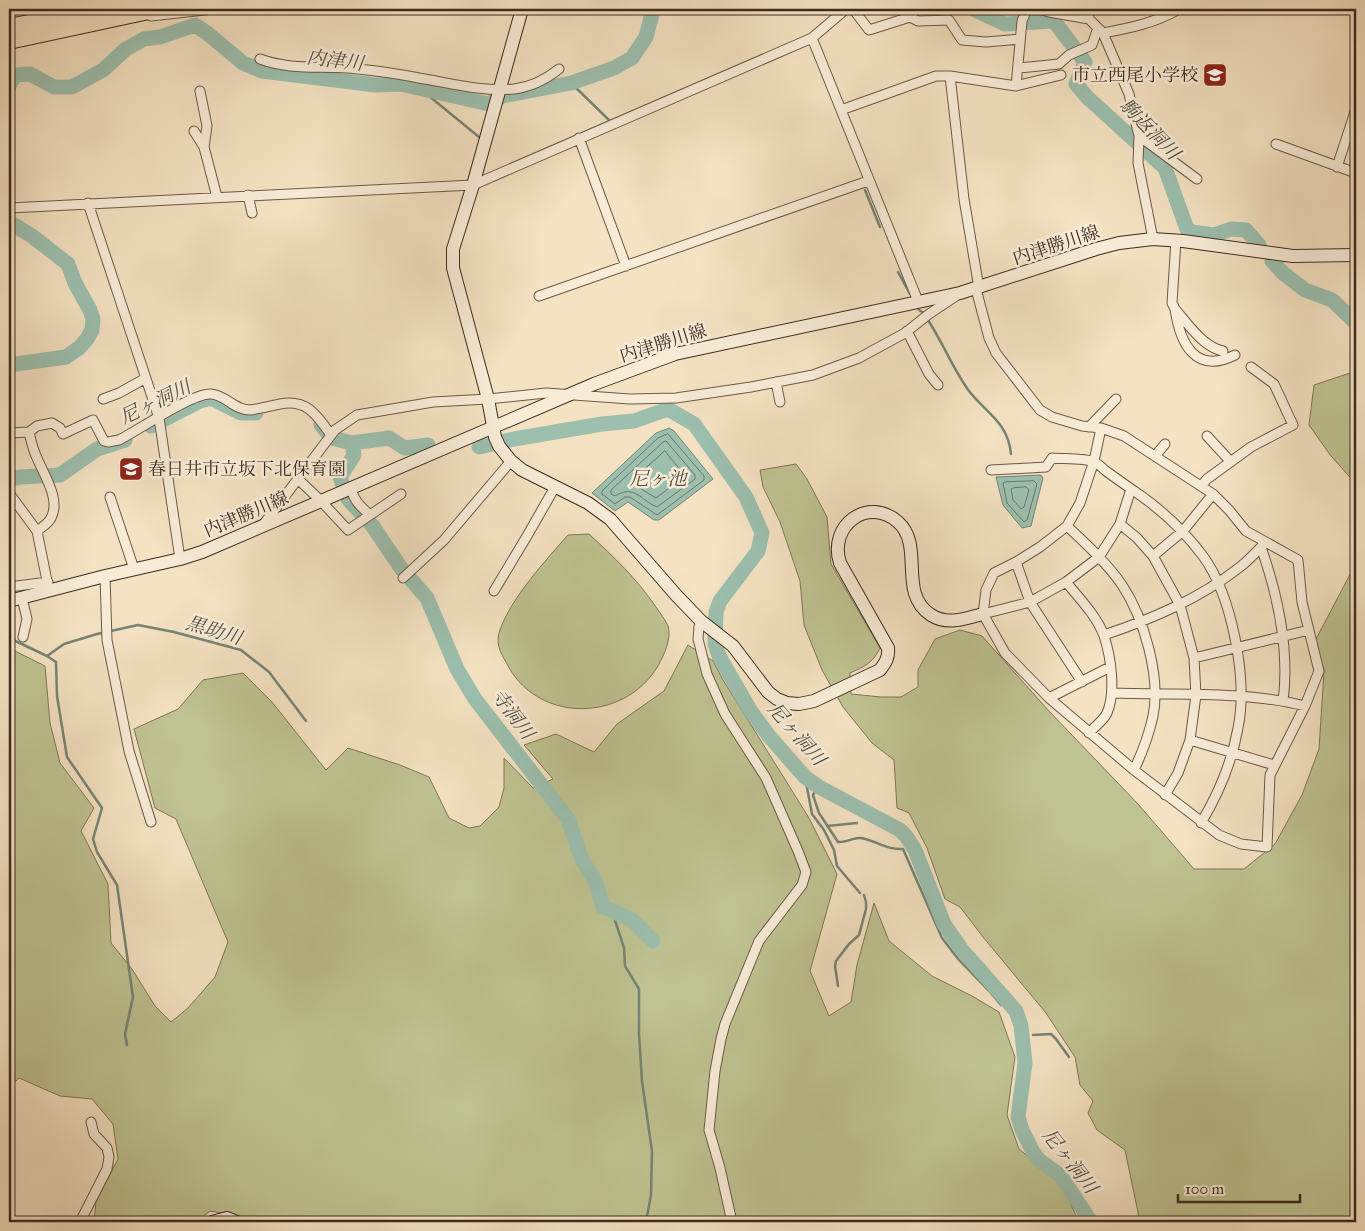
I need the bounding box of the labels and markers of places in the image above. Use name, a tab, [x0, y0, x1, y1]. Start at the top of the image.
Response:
school or university icon: 市立西尾小学校	[1202, 62, 1228, 88]
place label: 市立西尾小学校	[1072, 64, 1198, 86]
school or university icon: 春日井市立坂下北保育園	[118, 456, 144, 482]
place label: 春日井市立坂下北保育園	[148, 458, 346, 480]

